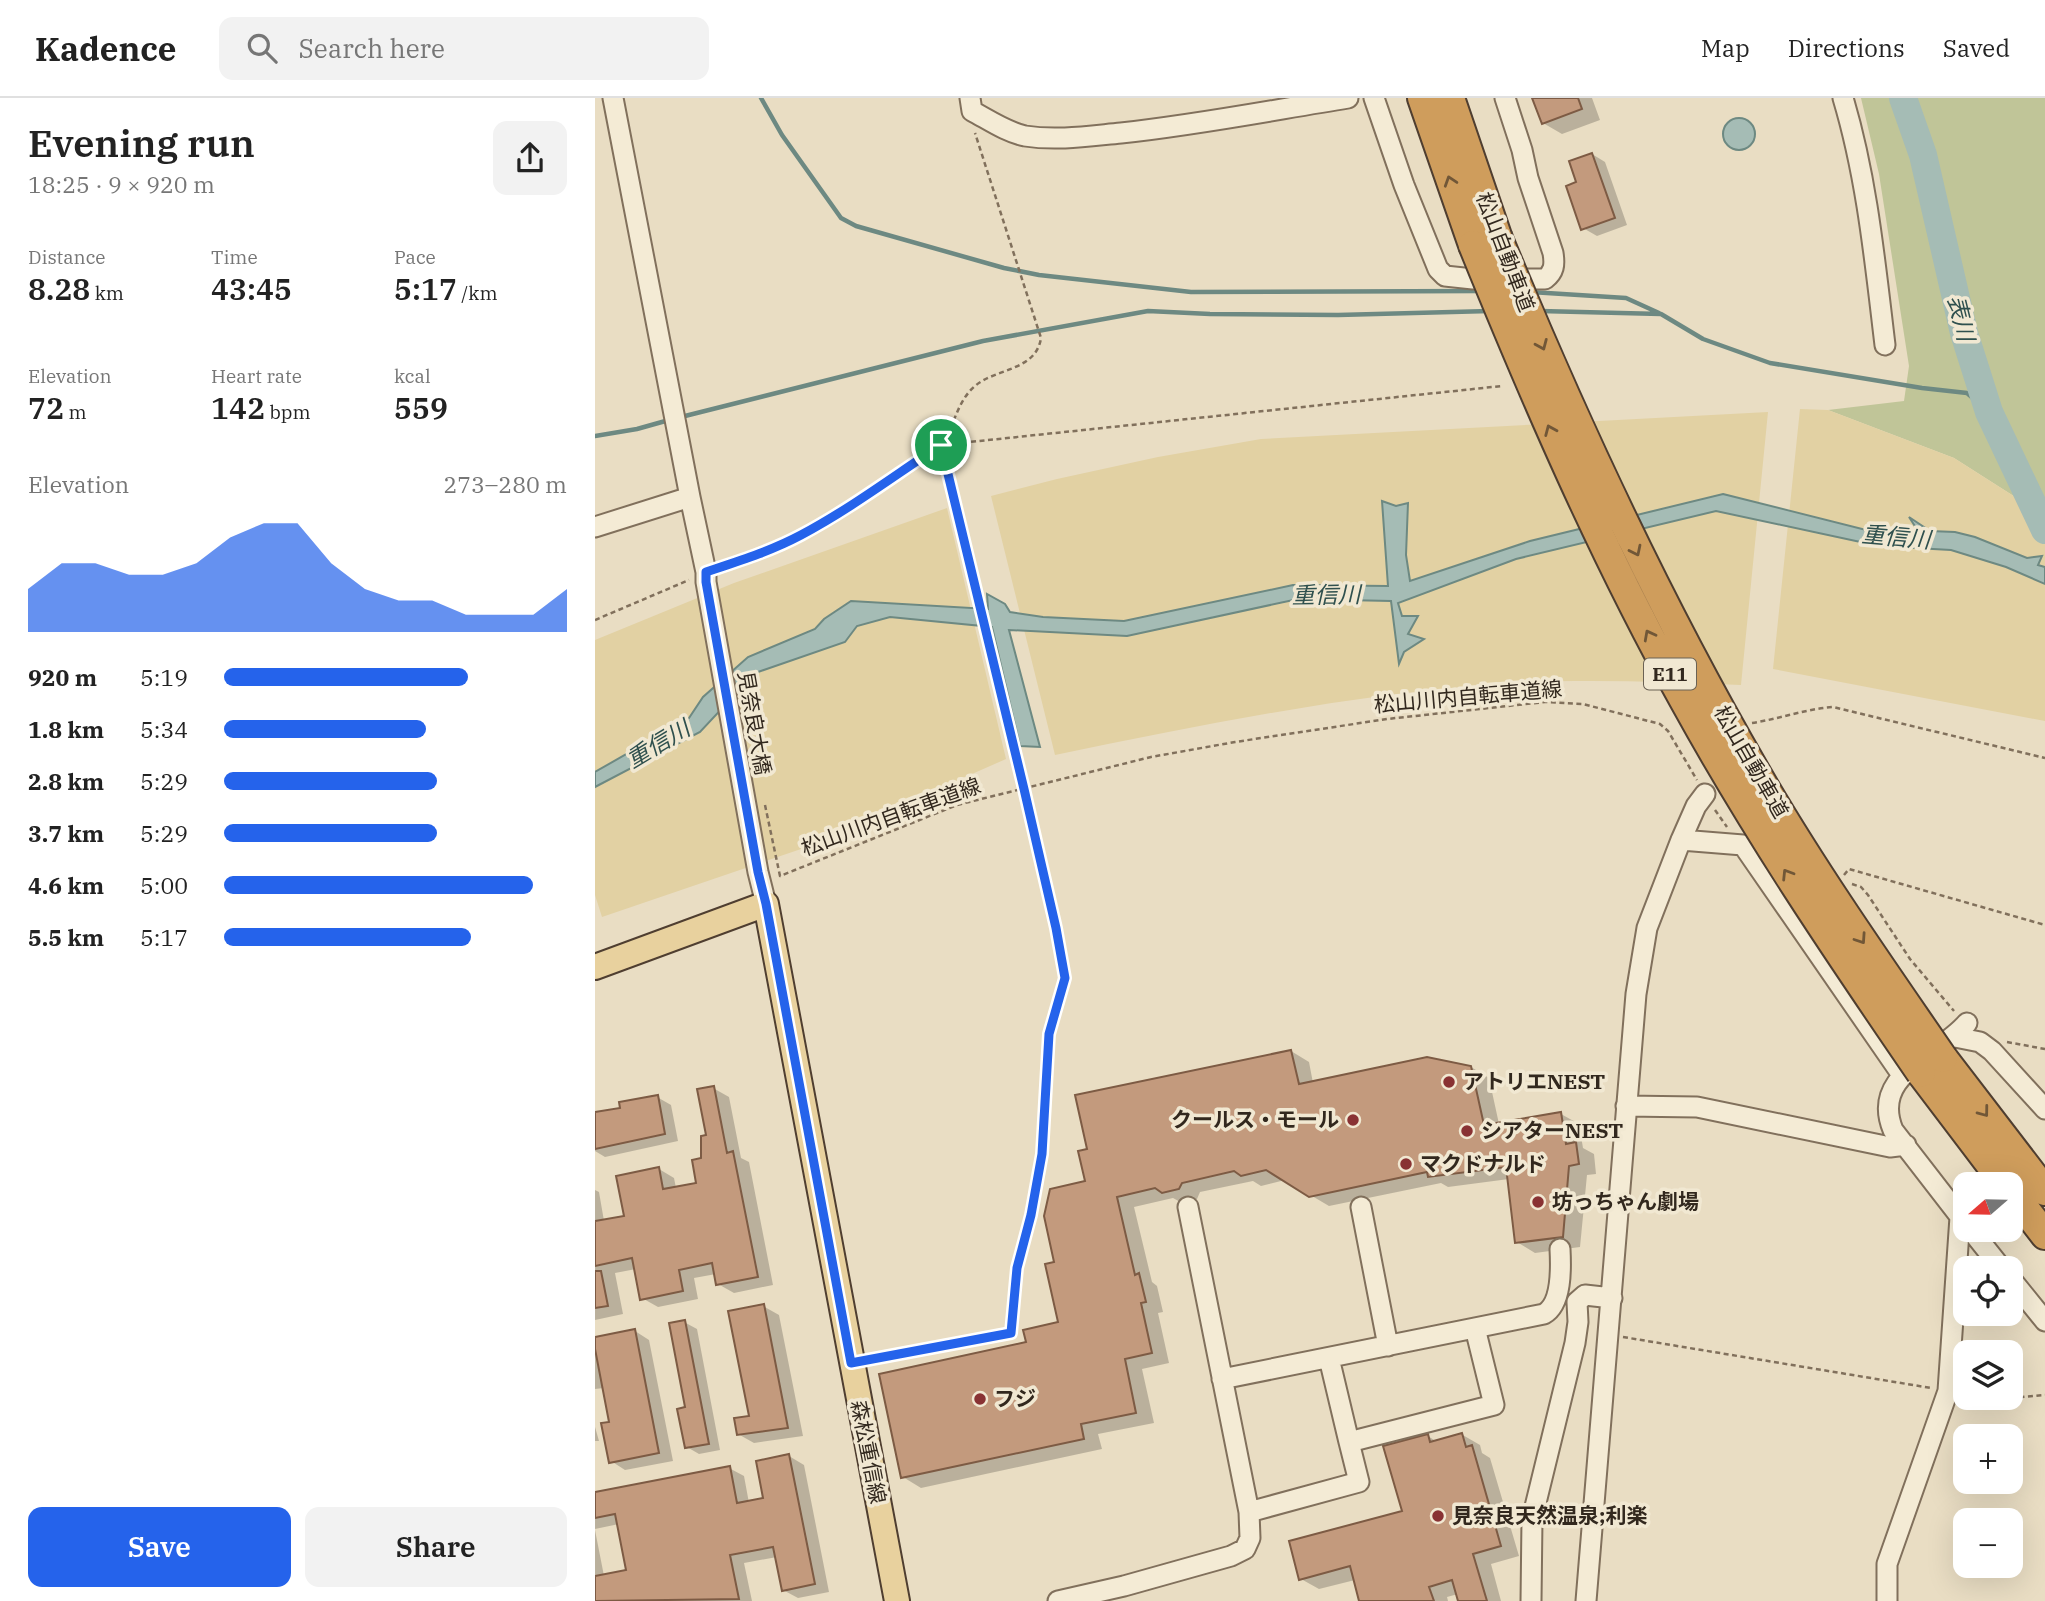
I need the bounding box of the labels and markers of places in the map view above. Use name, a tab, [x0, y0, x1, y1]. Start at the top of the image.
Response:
pin	[911, 415, 971, 475]
place label: アトリエNEST	[1463, 1067, 1605, 1095]
marker: アトリエNEST	[1441, 1074, 1457, 1090]
place label: クールス・モール	[1171, 1105, 1339, 1133]
marker: クールス・モール	[1345, 1112, 1361, 1128]
place label: シアターNEST	[1481, 1116, 1623, 1144]
marker: シアターNEST	[1459, 1123, 1475, 1139]
place label: マクドナルド	[1420, 1149, 1546, 1177]
marker: マクドナルド	[1398, 1156, 1414, 1172]
place label: 坊っちゃん劇場	[1552, 1187, 1699, 1215]
marker: 坊っちゃん劇場	[1530, 1194, 1546, 1210]
place label: フジ	[994, 1384, 1036, 1412]
marker: フジ	[972, 1391, 988, 1407]
place label: 見奈良天然温泉;利楽	[1452, 1501, 1647, 1529]
marker: 見奈良天然温泉;利楽	[1430, 1508, 1446, 1524]

